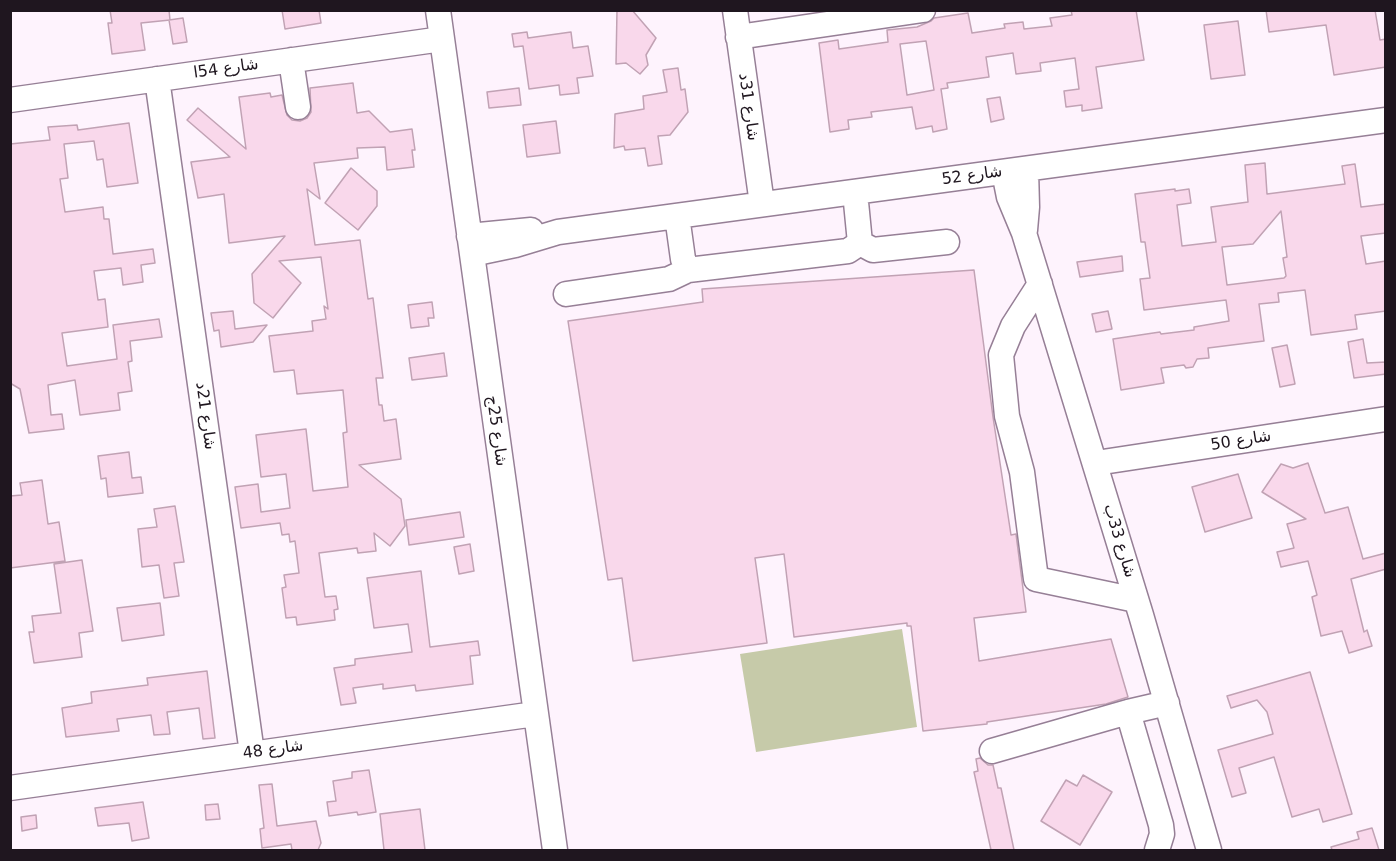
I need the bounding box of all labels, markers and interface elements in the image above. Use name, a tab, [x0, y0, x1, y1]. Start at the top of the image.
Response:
street label: شارع 54ا	[192, 55, 260, 83]
street label: شارع 31د	[734, 72, 762, 142]
street label: شارع 52	[940, 162, 1004, 190]
street label: شارع 21د	[191, 381, 219, 451]
street label: شارع 25ج	[482, 394, 510, 468]
street label: شارع 50	[1209, 427, 1273, 455]
street label: شارع 33ب	[1099, 502, 1139, 580]
street label: شارع 48	[241, 736, 305, 764]

